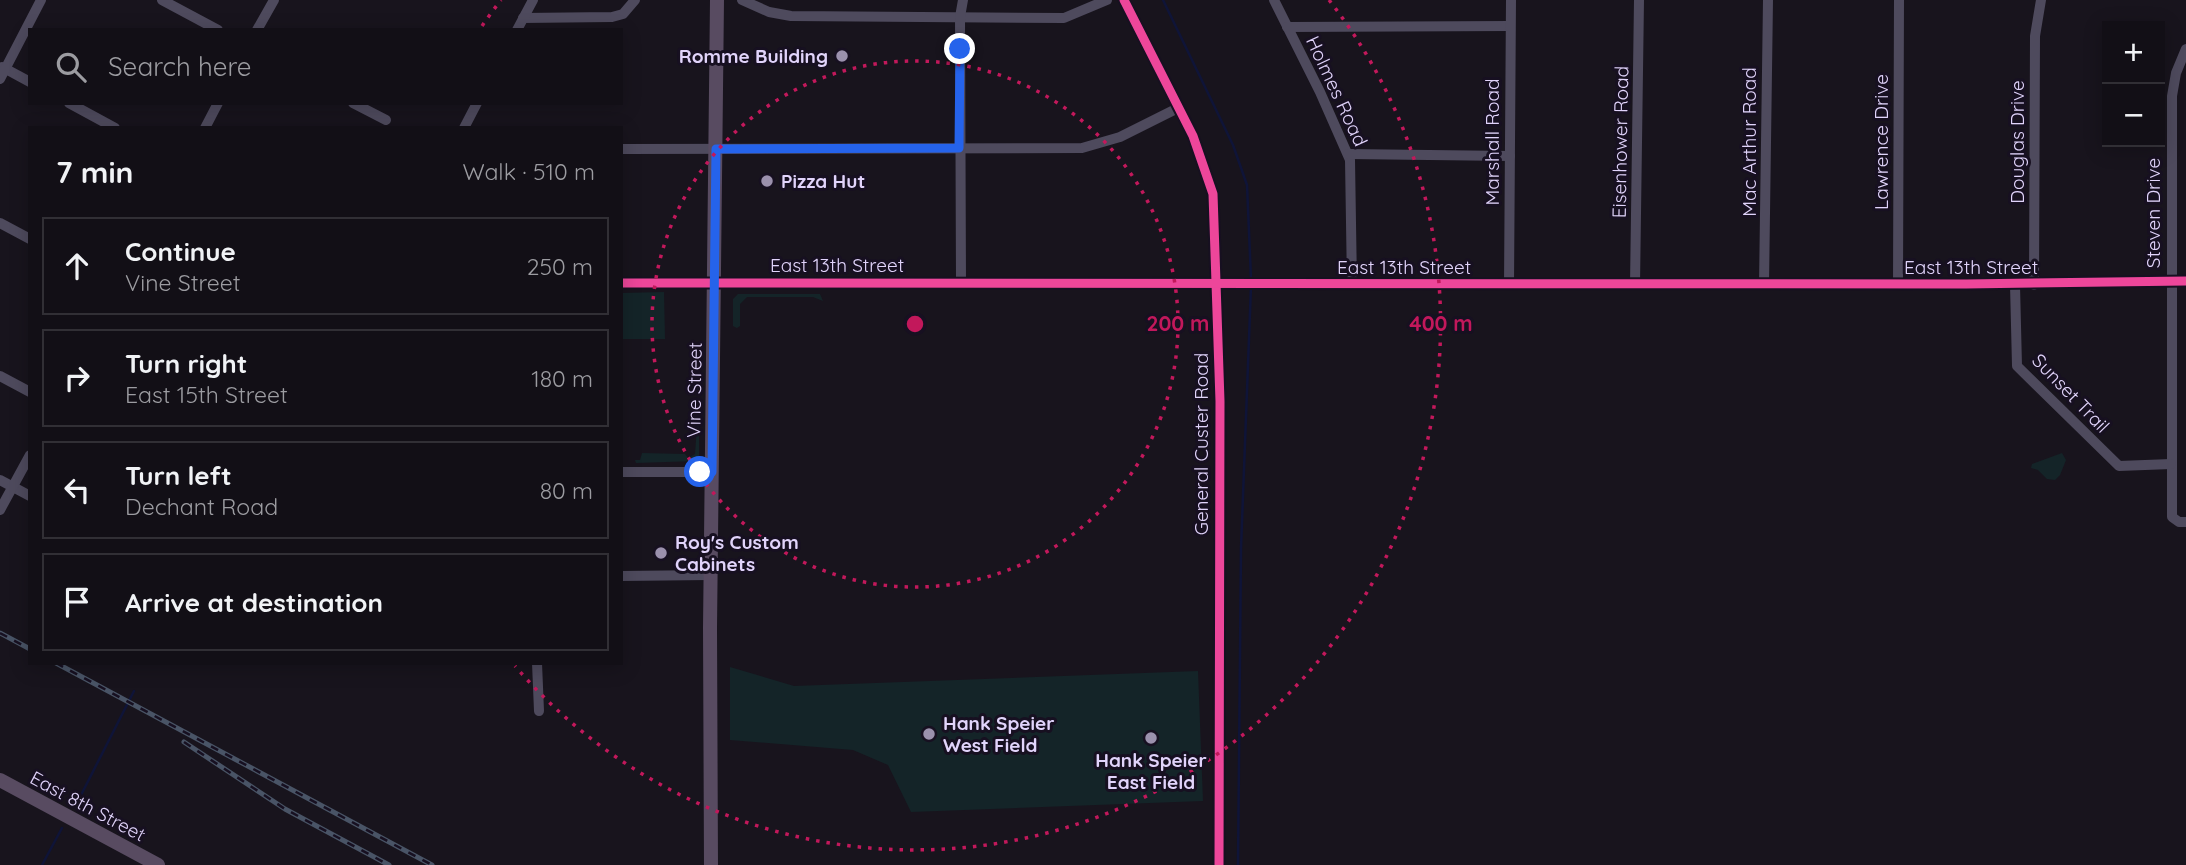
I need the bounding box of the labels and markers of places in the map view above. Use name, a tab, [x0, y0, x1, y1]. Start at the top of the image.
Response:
place label: Romme Building	[679, 44, 828, 68]
marker: Romme Building	[834, 48, 850, 64]
place label: Pizza Hut	[781, 169, 865, 193]
marker: Pizza Hut	[759, 173, 775, 189]
centre of rings	[903, 312, 927, 336]
place label: Roy's Custom Cabinets	[675, 530, 799, 576]
marker: Roy's Custom Cabinets	[653, 545, 669, 561]
place label: Hank Speier West Field	[943, 711, 1054, 757]
marker: Hank Speier West Field	[921, 726, 937, 742]
marker: Hank Speier East Field	[1143, 730, 1159, 746]
place label: Hank Speier East Field	[1095, 748, 1207, 794]

